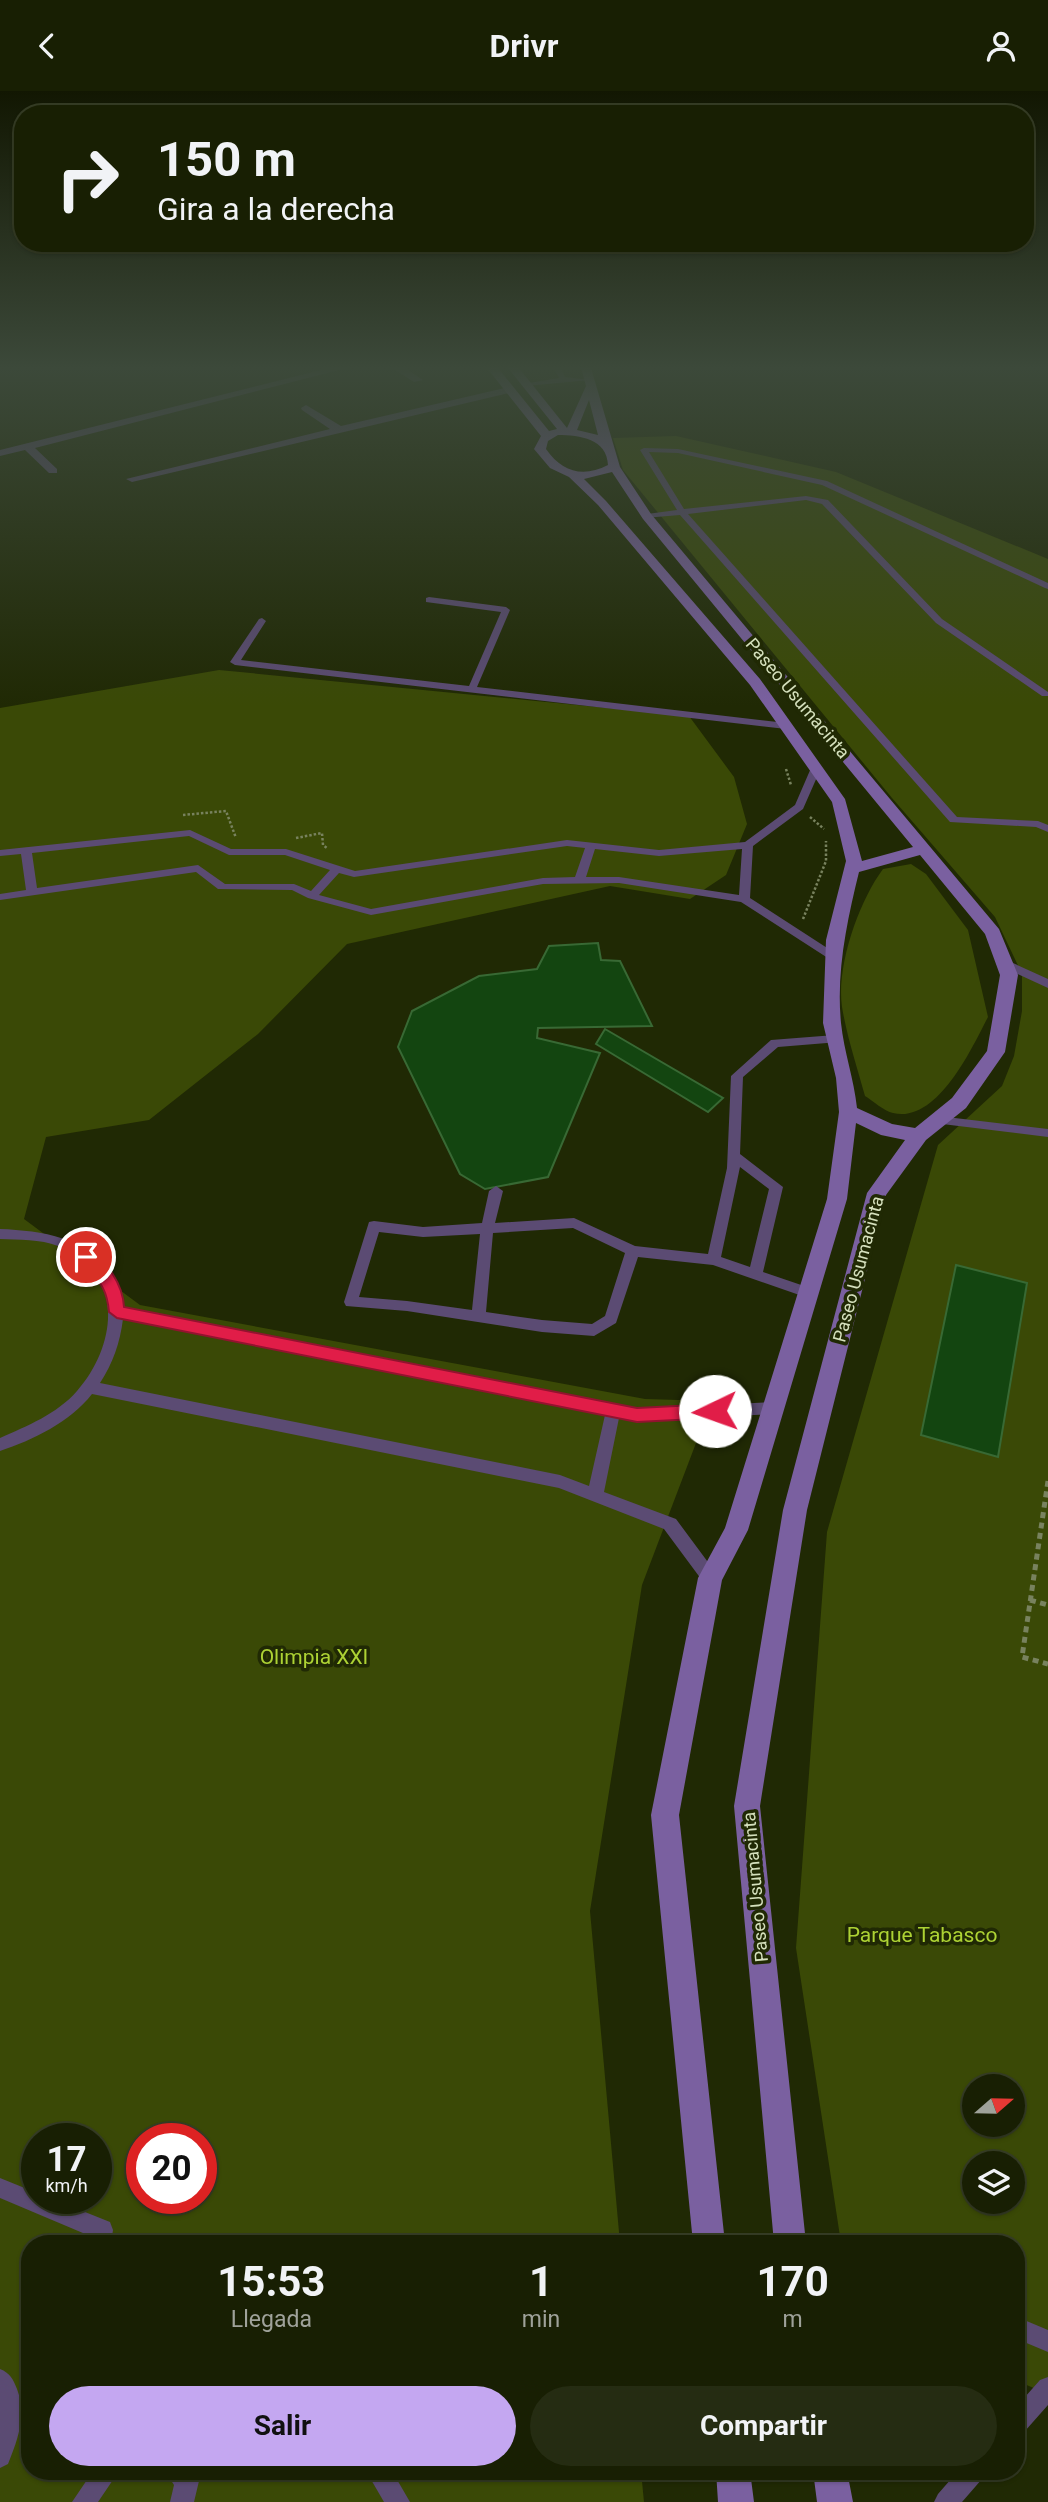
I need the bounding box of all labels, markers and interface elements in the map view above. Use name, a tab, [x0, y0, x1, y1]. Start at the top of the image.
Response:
icon: back	[28, 27, 66, 65]
text: Drivr	[490, 27, 558, 65]
icon: person	[982, 27, 1020, 65]
text: 150 m	[157, 131, 296, 188]
icon: right	[42, 133, 133, 224]
text: Gira a la derecha	[157, 190, 395, 228]
street label: Paseo Usumacinta	[742, 634, 854, 762]
street label: Paseo Usumacinta	[828, 1194, 888, 1344]
pin	[56, 1227, 116, 1287]
icon: arrive	[67, 1238, 105, 1276]
position arrow	[678, 1374, 752, 1448]
park label: Olimpia XXI	[260, 1645, 368, 1669]
street label: Paseo Usumacinta	[738, 1811, 772, 1963]
park label: Parque Tabasco	[847, 1923, 997, 1947]
north arrow	[962, 2074, 1026, 2137]
map controls	[962, 2074, 1025, 2214]
speed limit sign: 20	[126, 2123, 217, 2214]
text: 17	[46, 2139, 87, 2180]
button: layers	[962, 2151, 1025, 2214]
text: km/h	[45, 2175, 88, 2196]
text: 15:53	[217, 2257, 325, 2306]
text: 1	[529, 2257, 553, 2306]
text: 170	[756, 2257, 829, 2306]
text: Llegada	[231, 2306, 312, 2333]
text: min	[522, 2306, 560, 2333]
text: m	[783, 2306, 803, 2333]
button: Salir	[49, 2386, 516, 2466]
button: Compartir	[530, 2386, 997, 2466]

